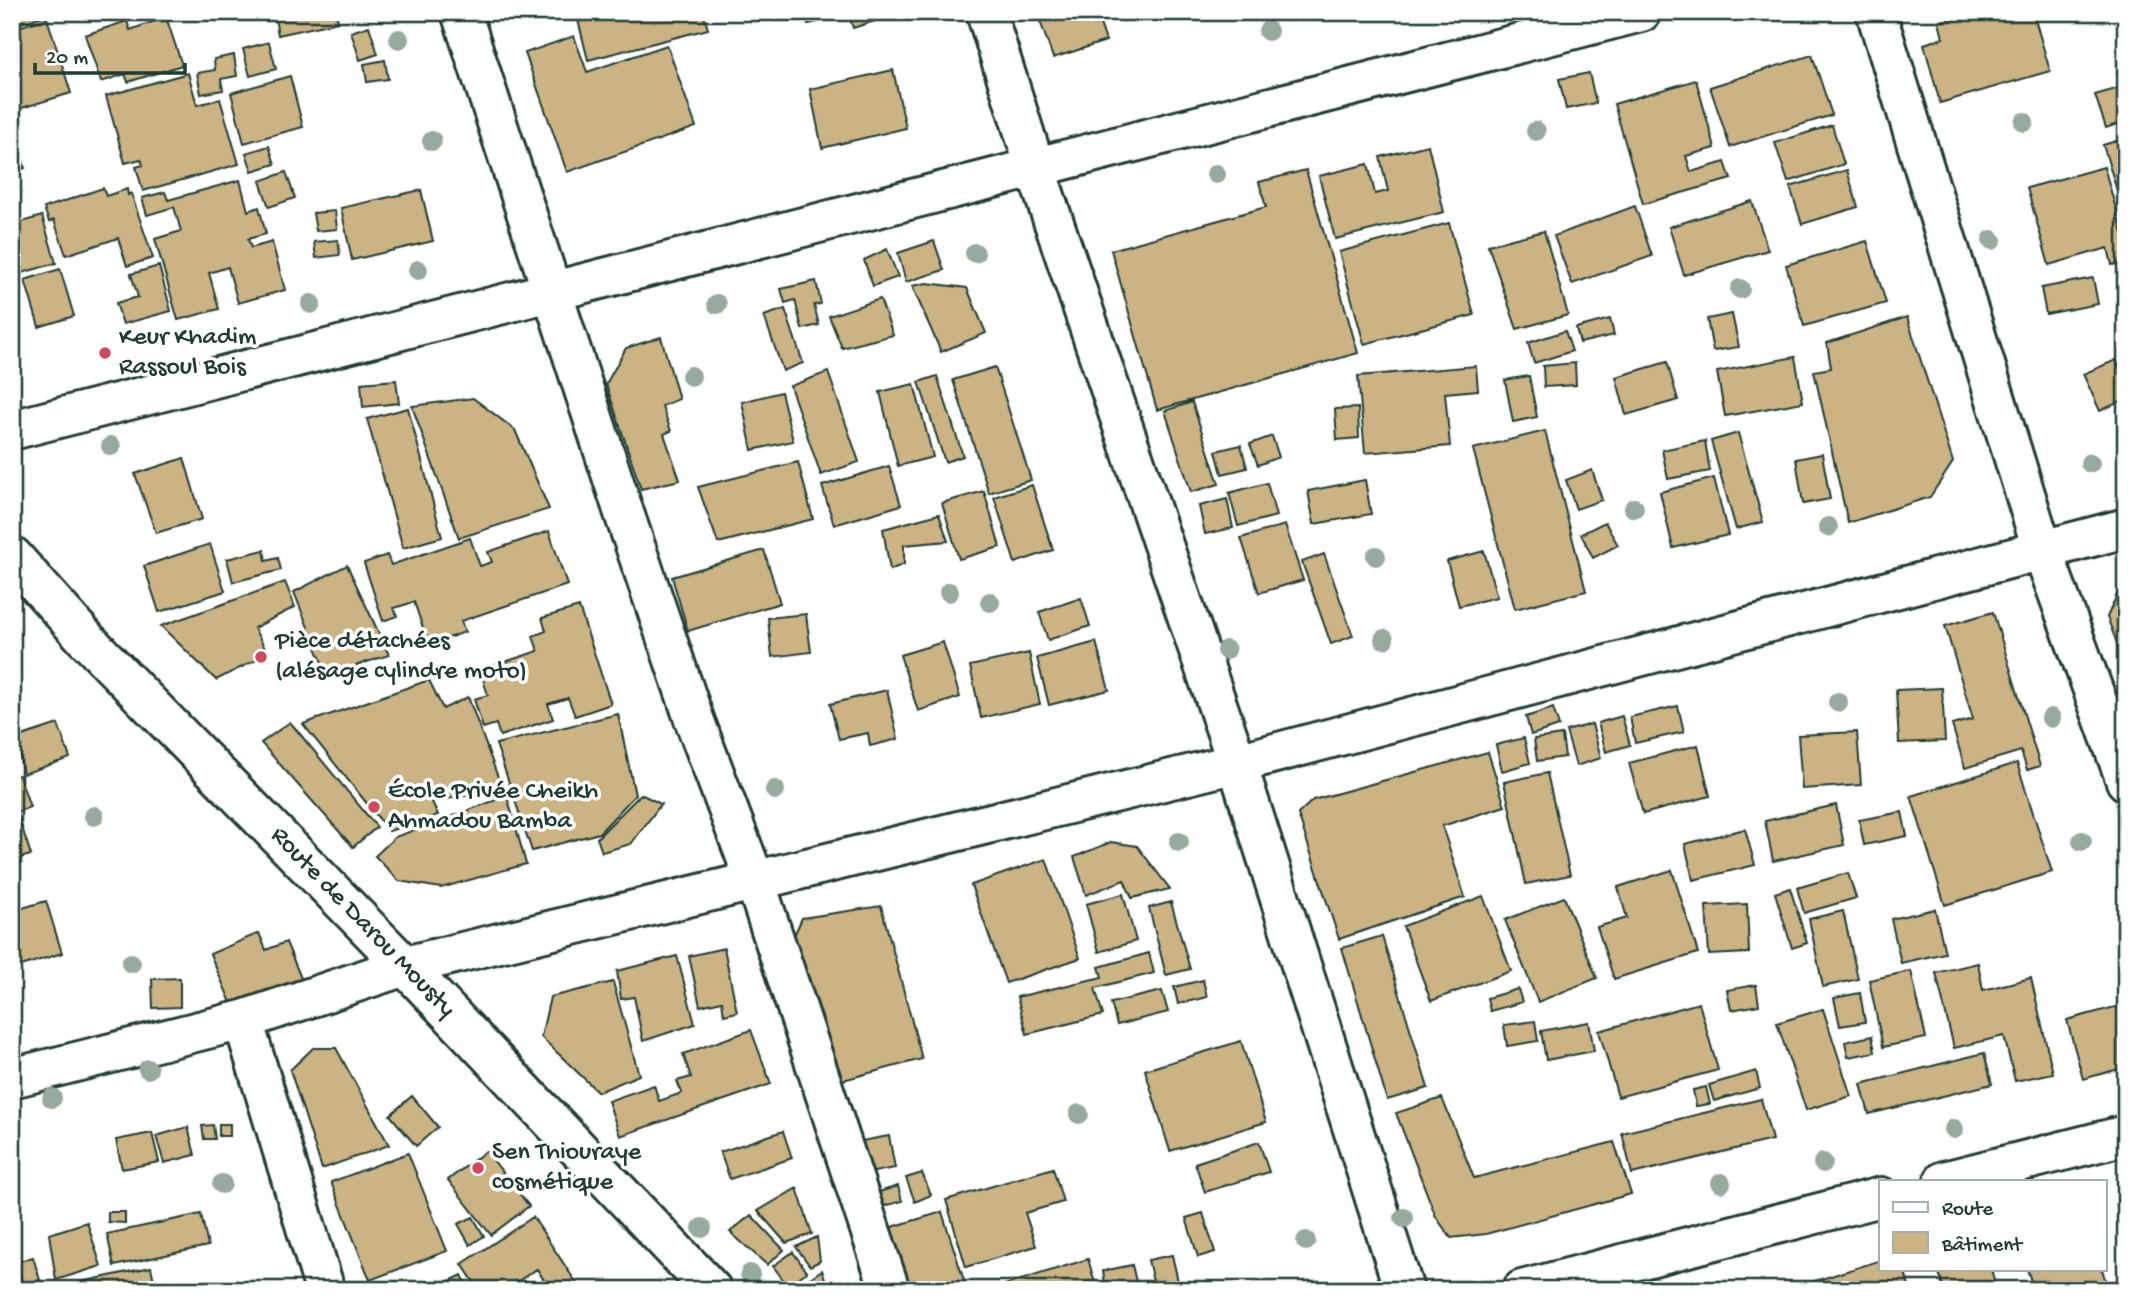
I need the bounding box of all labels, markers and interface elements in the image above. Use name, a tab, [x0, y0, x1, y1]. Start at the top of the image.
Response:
scale bar	[35, 32, 186, 76]
text: 20 m	[46, 47, 88, 72]
place label: Keur Khadim Rassoul Bois	[119, 323, 256, 384]
marker: Keur Khadim Rassoul Bois	[97, 345, 113, 361]
place label: Pièce détachées (alésage cylindre moto)	[274, 627, 527, 688]
marker: Pièce détachées (alésage cylindre moto)	[253, 649, 269, 665]
place label: École Privée Cheikh Ahmadou Bamba	[388, 777, 598, 838]
marker: École Privée Cheikh Ahmadou Bamba	[366, 799, 382, 815]
street label: Route de Darou Mousty	[263, 821, 461, 1025]
place label: Sen Thiouraye cosmétique	[492, 1138, 642, 1199]
marker: Sen Thiouraye cosmétique	[470, 1160, 486, 1176]
legend	[1879, 1180, 2106, 1270]
text: Route	[1942, 1198, 1994, 1223]
text: Bâtiment	[1941, 1234, 2024, 1259]

